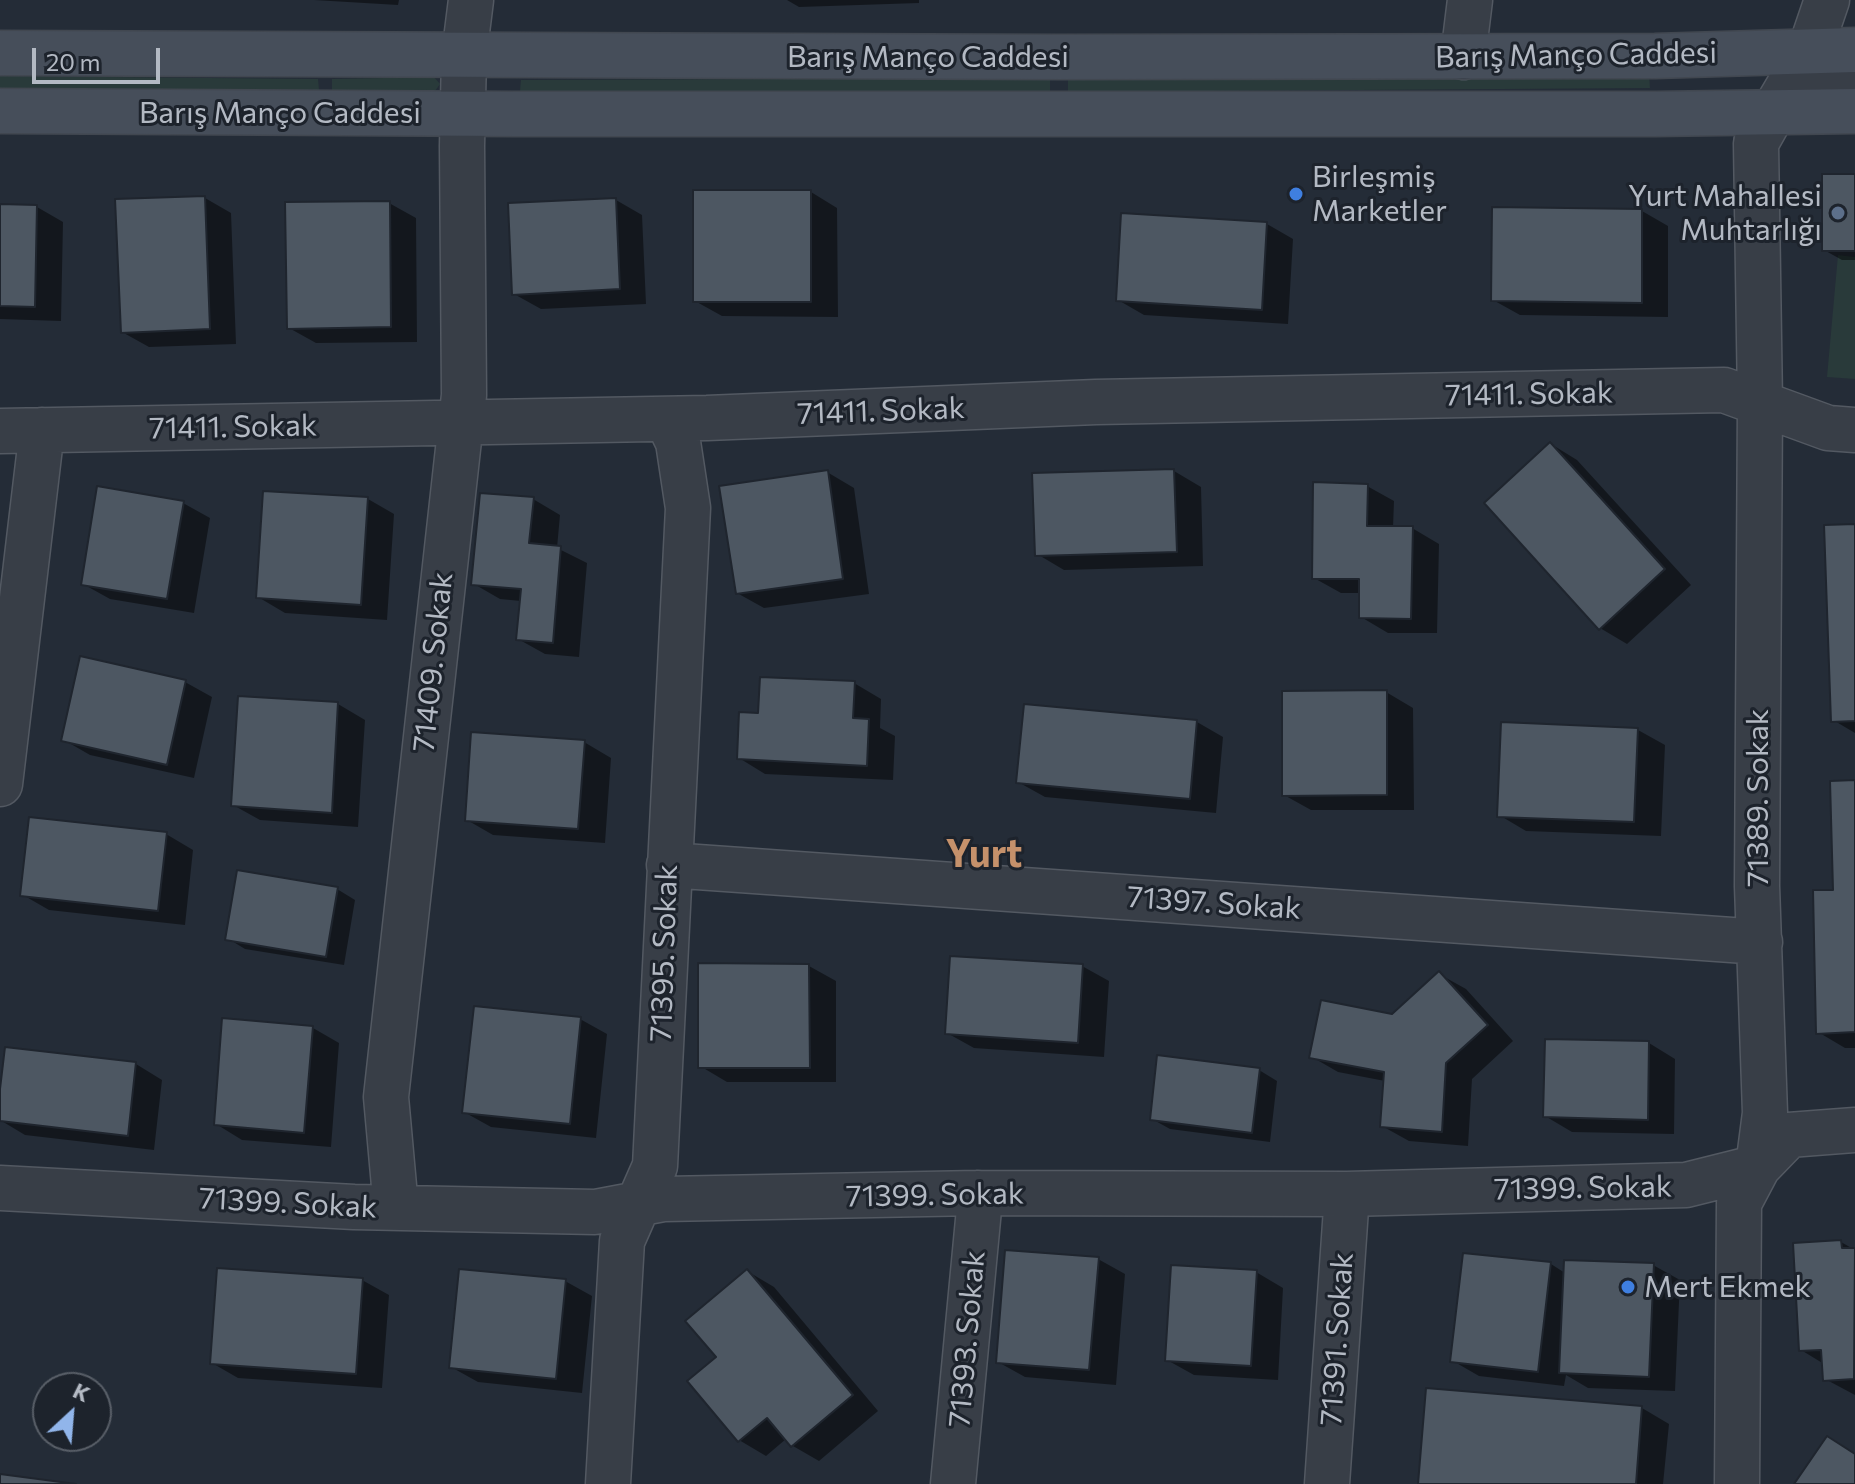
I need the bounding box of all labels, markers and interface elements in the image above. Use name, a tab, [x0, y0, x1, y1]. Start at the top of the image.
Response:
scale bar	[36, 32, 164, 82]
street label: Barış Manço Caddesi	[1435, 35, 1717, 75]
street label: Barış Manço Caddesi	[787, 39, 1069, 75]
text: 20 m	[46, 47, 100, 76]
street label: Barış Manço Caddesi	[139, 95, 421, 131]
place label: Birleşmiş Marketler	[1312, 159, 1447, 230]
place label: Yurt Mahallesi Muhtarlığı	[1628, 178, 1822, 248]
marker: Birleşmiş Marketler	[1287, 185, 1305, 203]
marker: Yurt Mahallesi Muhtarlığı	[1829, 204, 1847, 222]
street label: 71411. Sokak	[1445, 375, 1613, 413]
street label: 71411. Sokak	[796, 390, 966, 432]
street label: 71411. Sokak	[149, 408, 317, 446]
street label: 71409. Sokak	[406, 570, 460, 754]
street label: 71389. Sokak	[1740, 709, 1776, 887]
district label: Yurt	[946, 831, 1022, 877]
street label: 71395. Sokak	[643, 864, 685, 1042]
street label: 71397. Sokak	[1126, 879, 1302, 927]
street label: 71399. Sokak	[1494, 1168, 1672, 1208]
street label: 71399. Sokak	[846, 1175, 1024, 1215]
street label: 71399. Sokak	[198, 1180, 378, 1226]
street label: 71393. Sokak	[941, 1249, 993, 1429]
street label: 71391. Sokak	[1313, 1251, 1361, 1427]
place label: Mert Ekmek	[1644, 1269, 1811, 1305]
marker: Mert Ekmek	[1619, 1278, 1637, 1296]
north arrow	[32, 1372, 112, 1452]
text: K	[69, 1376, 95, 1407]

